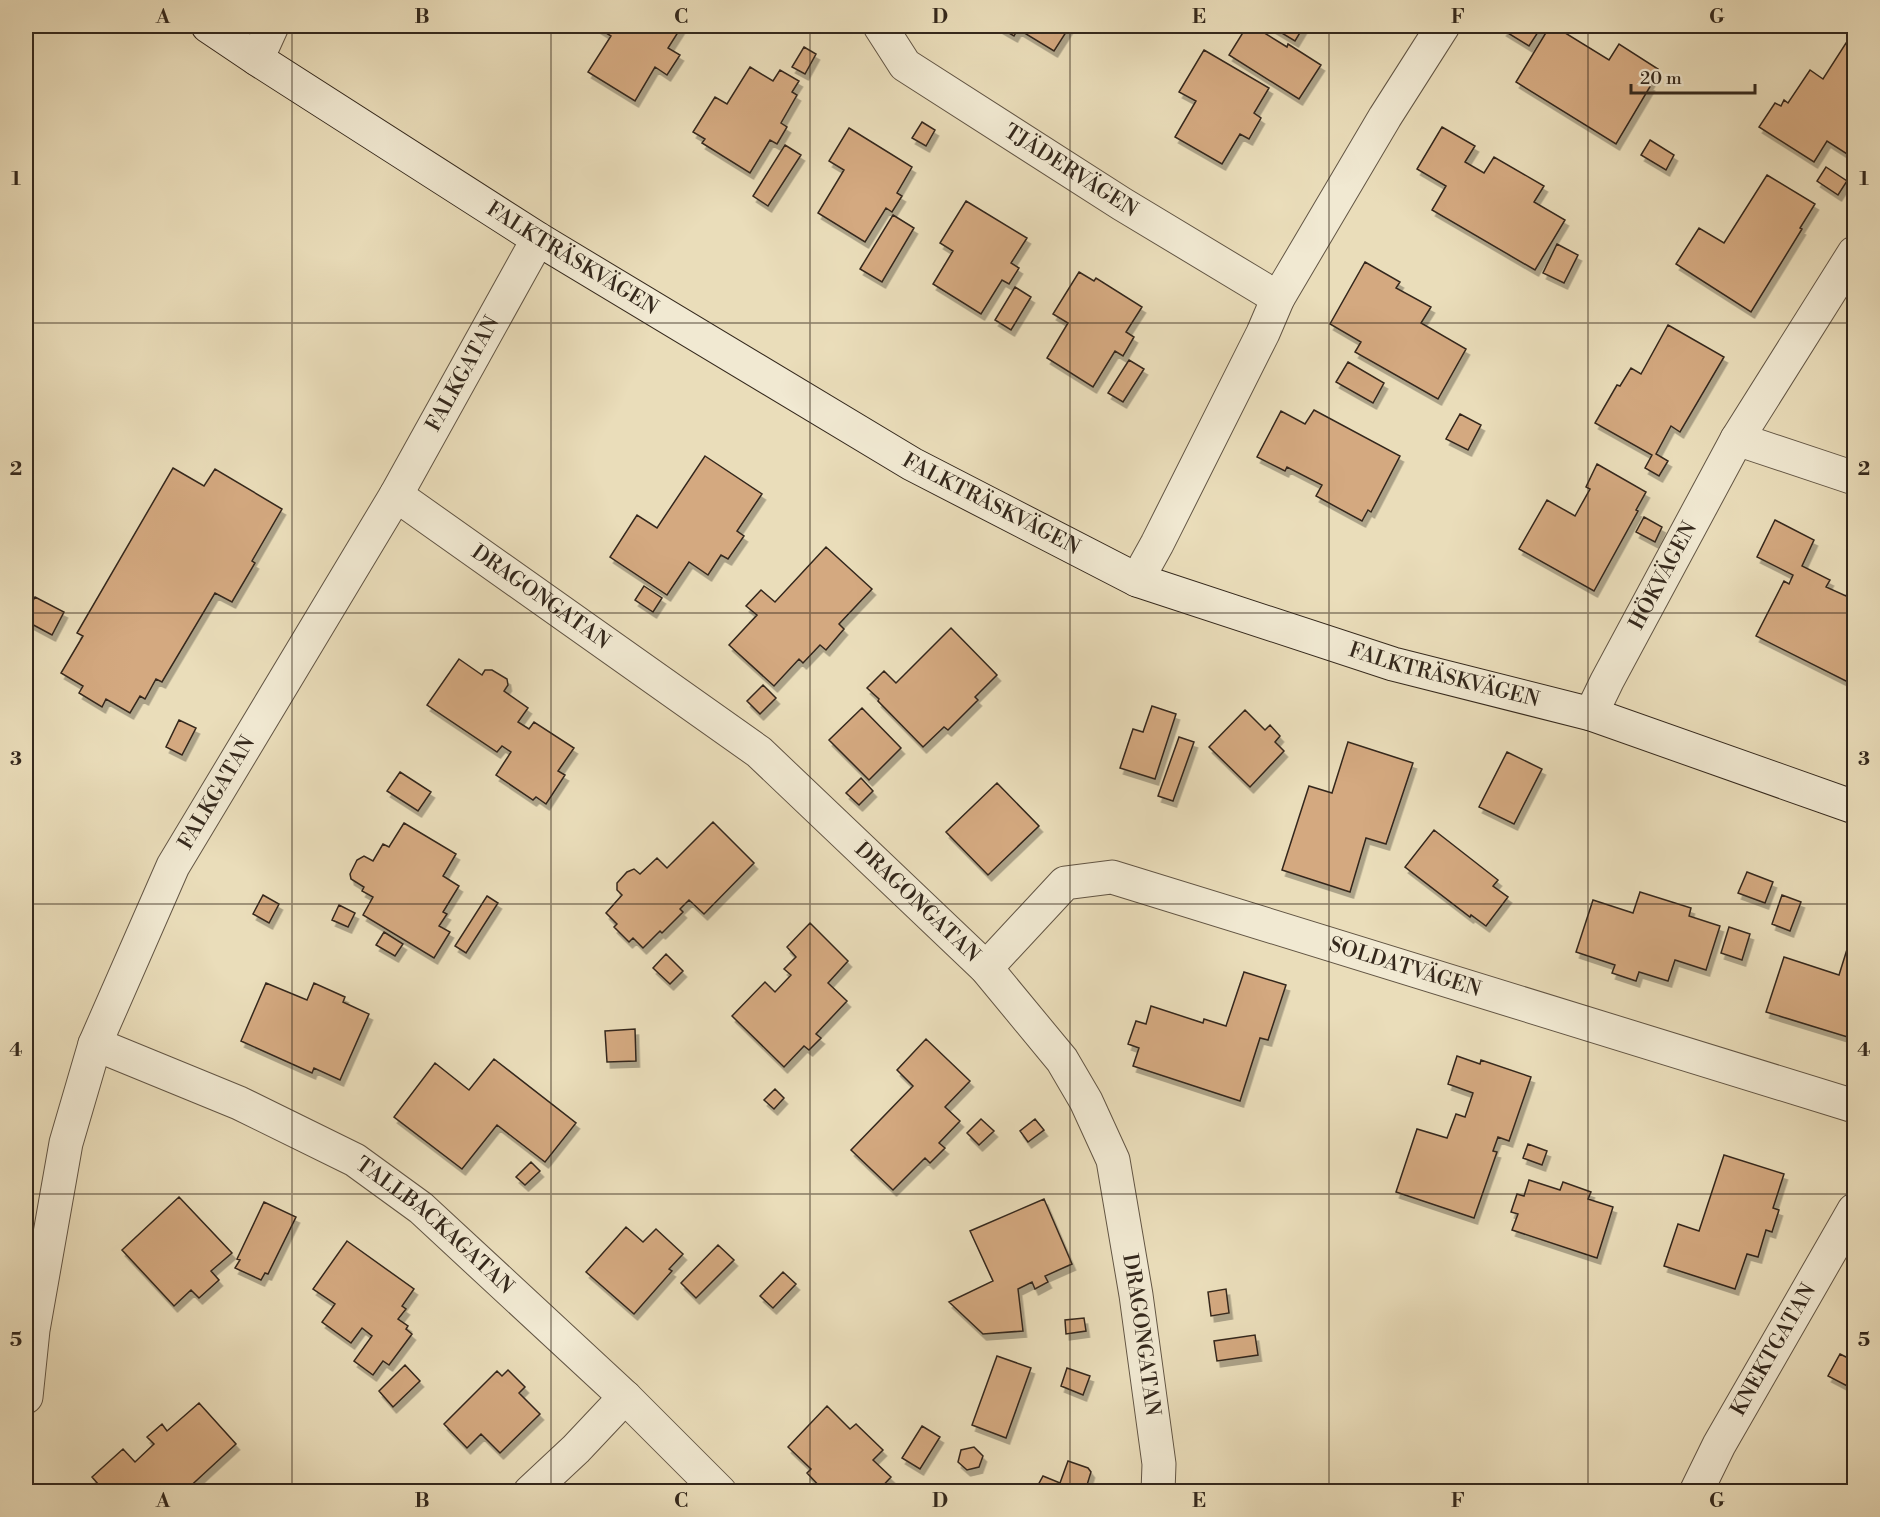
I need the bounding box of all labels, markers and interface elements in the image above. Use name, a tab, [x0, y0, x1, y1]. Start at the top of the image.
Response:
text: A	[155, 5, 171, 30]
text: B	[414, 5, 430, 30]
text: C	[674, 5, 688, 30]
text: D	[932, 5, 948, 30]
text: E	[1192, 5, 1206, 30]
text: F	[1451, 5, 1465, 30]
text: G	[1709, 5, 1725, 30]
scale bar	[1631, 57, 1756, 95]
text: 20 m	[1640, 67, 1682, 90]
street label: TJÄDERVÄGEN	[999, 119, 1143, 224]
text: 1	[11, 167, 21, 192]
text: 1	[1859, 167, 1869, 192]
street label: FALKTRÄSKVÄGEN	[481, 196, 663, 321]
street label: FALKGATAN	[421, 311, 506, 436]
street label: FALKTRÄSKVÄGEN	[897, 448, 1084, 561]
text: 2	[10, 457, 22, 482]
text: 2	[1858, 457, 1870, 482]
street label: HÖKVÄGEN	[1624, 517, 1703, 634]
street label: DRAGONGATAN	[466, 539, 615, 655]
street label: FALKTRÄSKVÄGEN	[1345, 637, 1542, 714]
street label: FALKGATAN	[173, 731, 261, 854]
text: 3	[10, 747, 22, 772]
text: 3	[1858, 747, 1870, 772]
street label: DRAGONGATAN	[849, 837, 986, 968]
street label: SOLDATVÄGEN	[1326, 932, 1484, 1003]
text: 4	[9, 1038, 23, 1063]
text: 4	[1857, 1038, 1871, 1063]
street label: TALLBACKAGATAN	[350, 1152, 519, 1300]
street label: DRAGONGATAN	[1116, 1252, 1165, 1418]
street label: KNEKTGATAN	[1725, 1279, 1822, 1421]
text: 5	[10, 1328, 22, 1353]
text: 5	[1858, 1328, 1870, 1353]
text: A	[155, 1489, 171, 1514]
text: B	[414, 1489, 430, 1514]
text: C	[674, 1489, 688, 1514]
text: D	[932, 1489, 948, 1514]
text: E	[1192, 1489, 1206, 1514]
text: F	[1451, 1489, 1465, 1514]
text: G	[1709, 1489, 1725, 1514]

